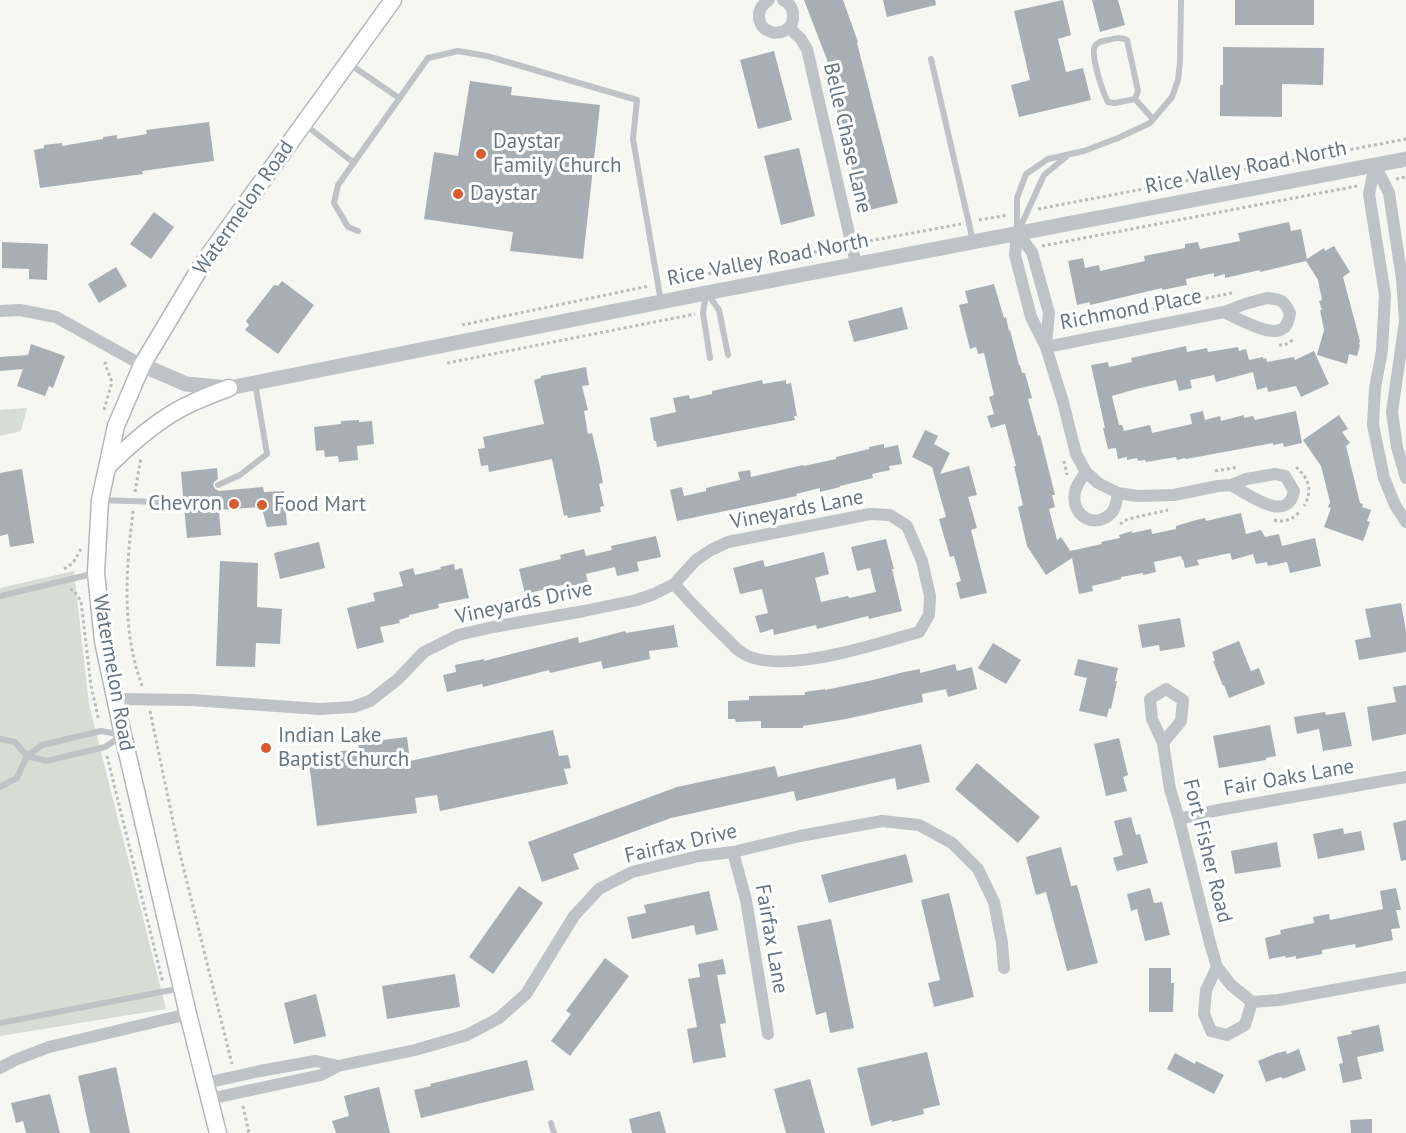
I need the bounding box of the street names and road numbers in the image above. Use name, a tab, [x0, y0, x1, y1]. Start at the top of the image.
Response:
street label: Belle Chase Lane	[817, 60, 877, 216]
street label: Watermelon Road	[188, 136, 300, 280]
street label: Rice Valley Road North	[1143, 136, 1349, 200]
street label: Rice Valley Road North	[665, 228, 871, 292]
street label: Richmond Place	[1058, 284, 1204, 336]
street label: Vineyards Lane	[728, 485, 866, 535]
street label: Vineyards Drive	[453, 576, 595, 630]
street label: Watermelon Road	[87, 593, 139, 753]
street label: Fair Oaks Lane	[1222, 754, 1356, 802]
street label: Fort Fisher Road	[1177, 776, 1237, 926]
street label: Fairfax Drive	[622, 819, 740, 869]
street label: Fairfax Lane	[749, 882, 793, 996]

